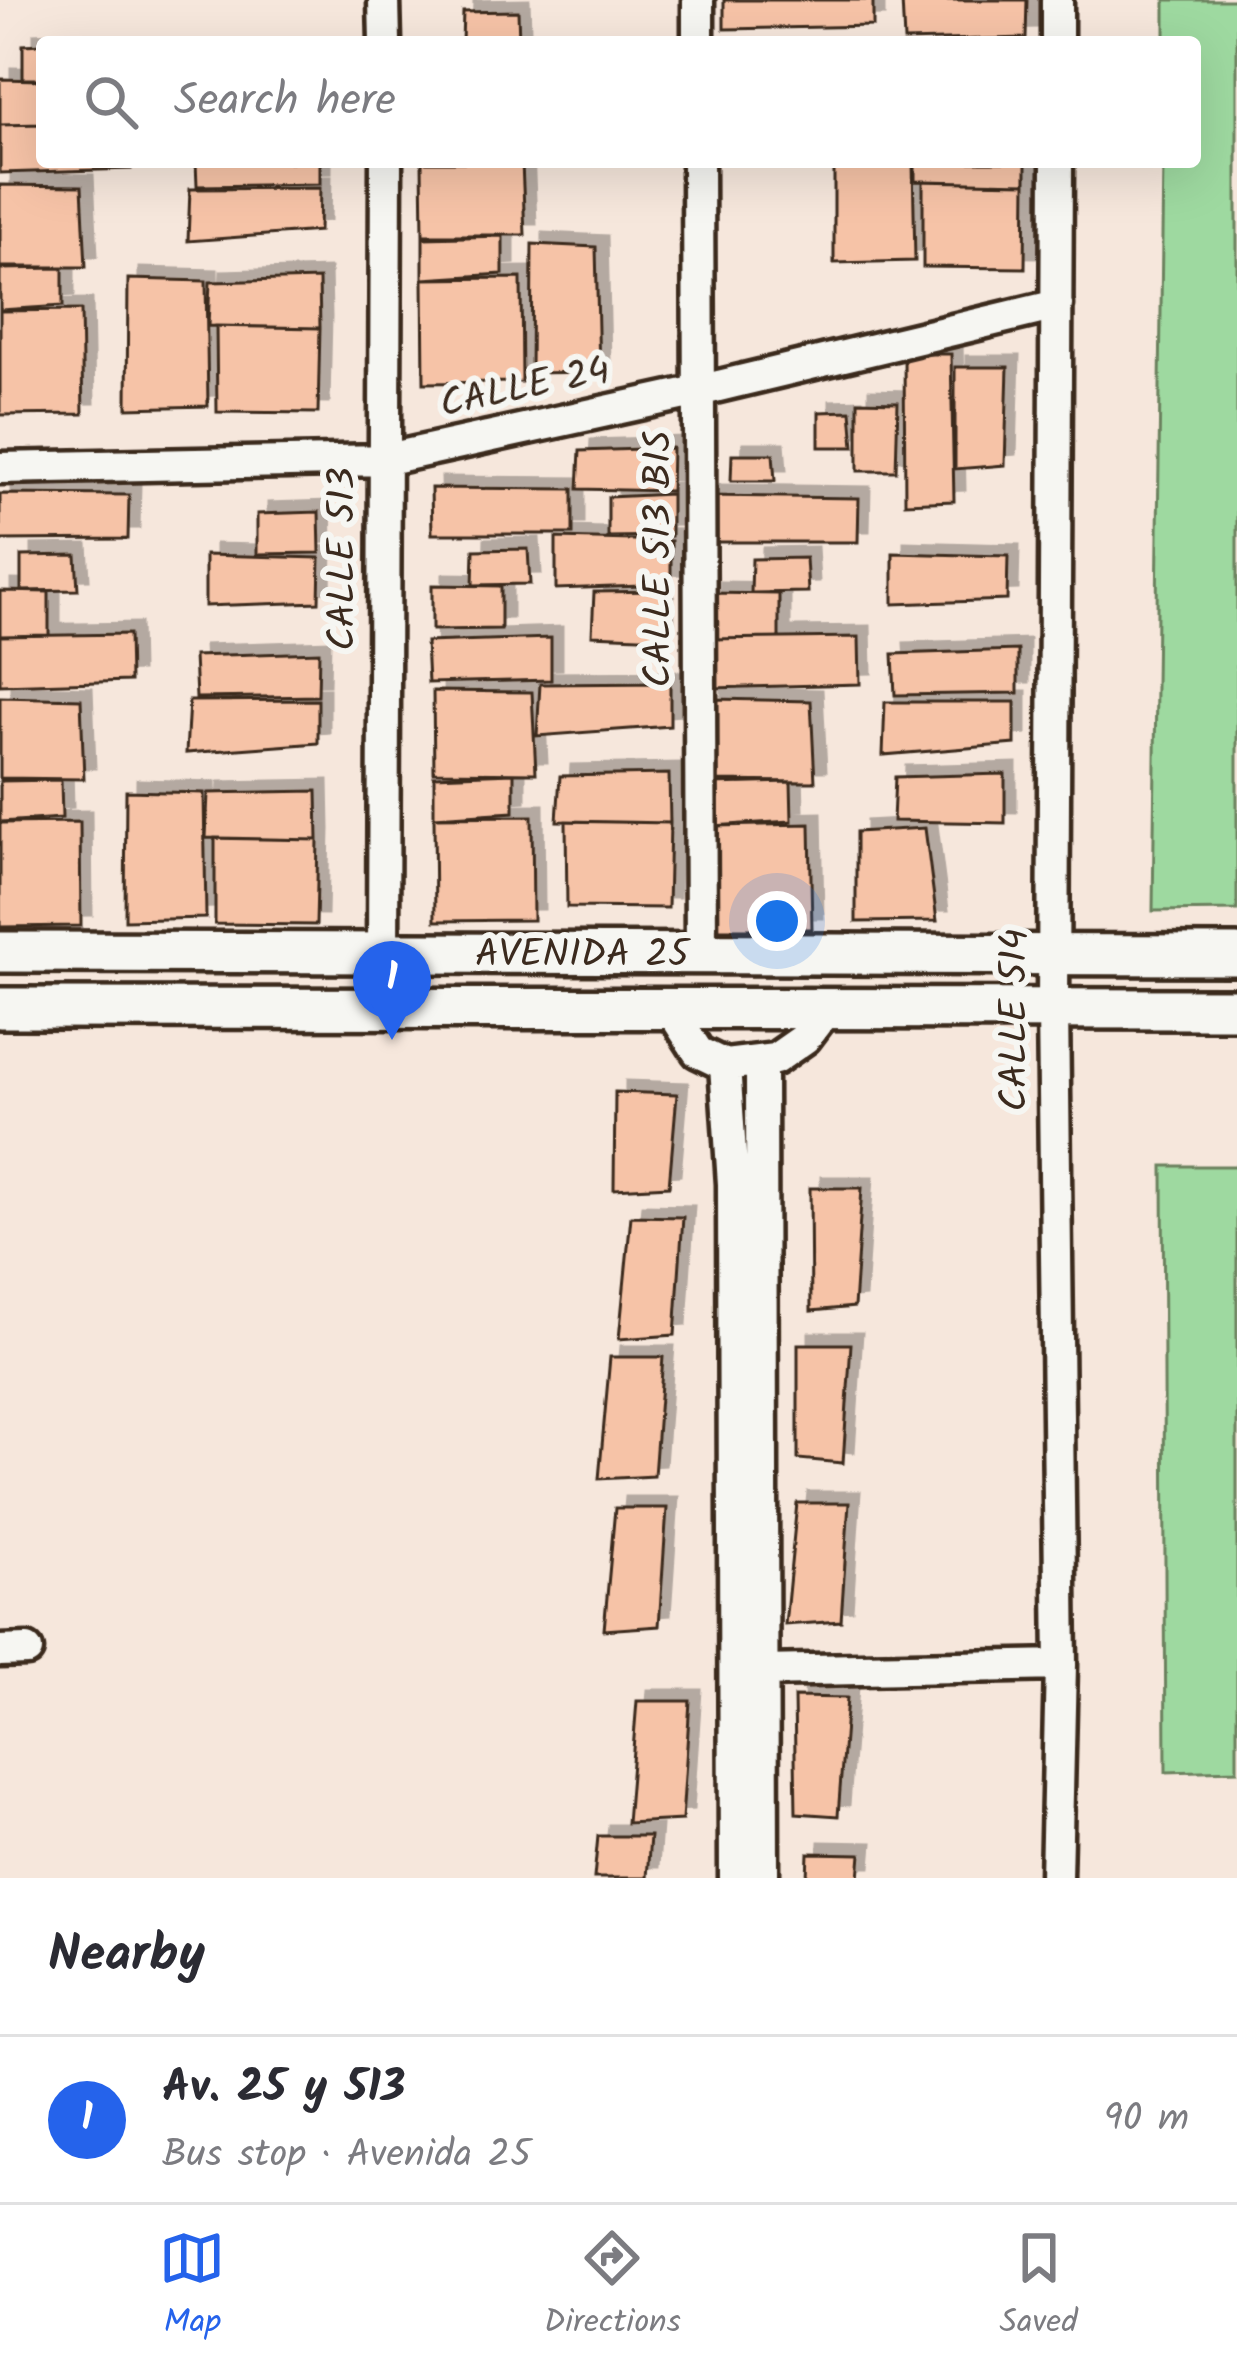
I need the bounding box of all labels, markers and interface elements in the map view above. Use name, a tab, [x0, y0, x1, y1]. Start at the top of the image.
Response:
search box	[36, 36, 1201, 168]
text: Search here	[174, 66, 396, 138]
icon: search	[78, 69, 144, 135]
street label: CALLE 24	[434, 341, 616, 437]
street label: CALLE 513 BIS	[629, 431, 691, 687]
street label: CALLE 513	[313, 467, 375, 651]
your location	[747, 891, 807, 951]
street label: AVENIDA 25	[475, 925, 692, 987]
street label: CALLE 514	[985, 929, 1047, 1111]
pin: 1	[353, 941, 431, 1040]
text: Nearby	[48, 1916, 205, 1997]
text: Av. 25 y 513	[162, 2053, 405, 2125]
text: 1	[81, 2089, 93, 2151]
text: 90 m	[1104, 2089, 1189, 2151]
text: Bus stop · Avenida 25	[162, 2125, 531, 2187]
tab: Map	[159, 2225, 225, 2350]
tab: Directions	[544, 2225, 681, 2350]
tab: Saved	[999, 2225, 1078, 2350]

